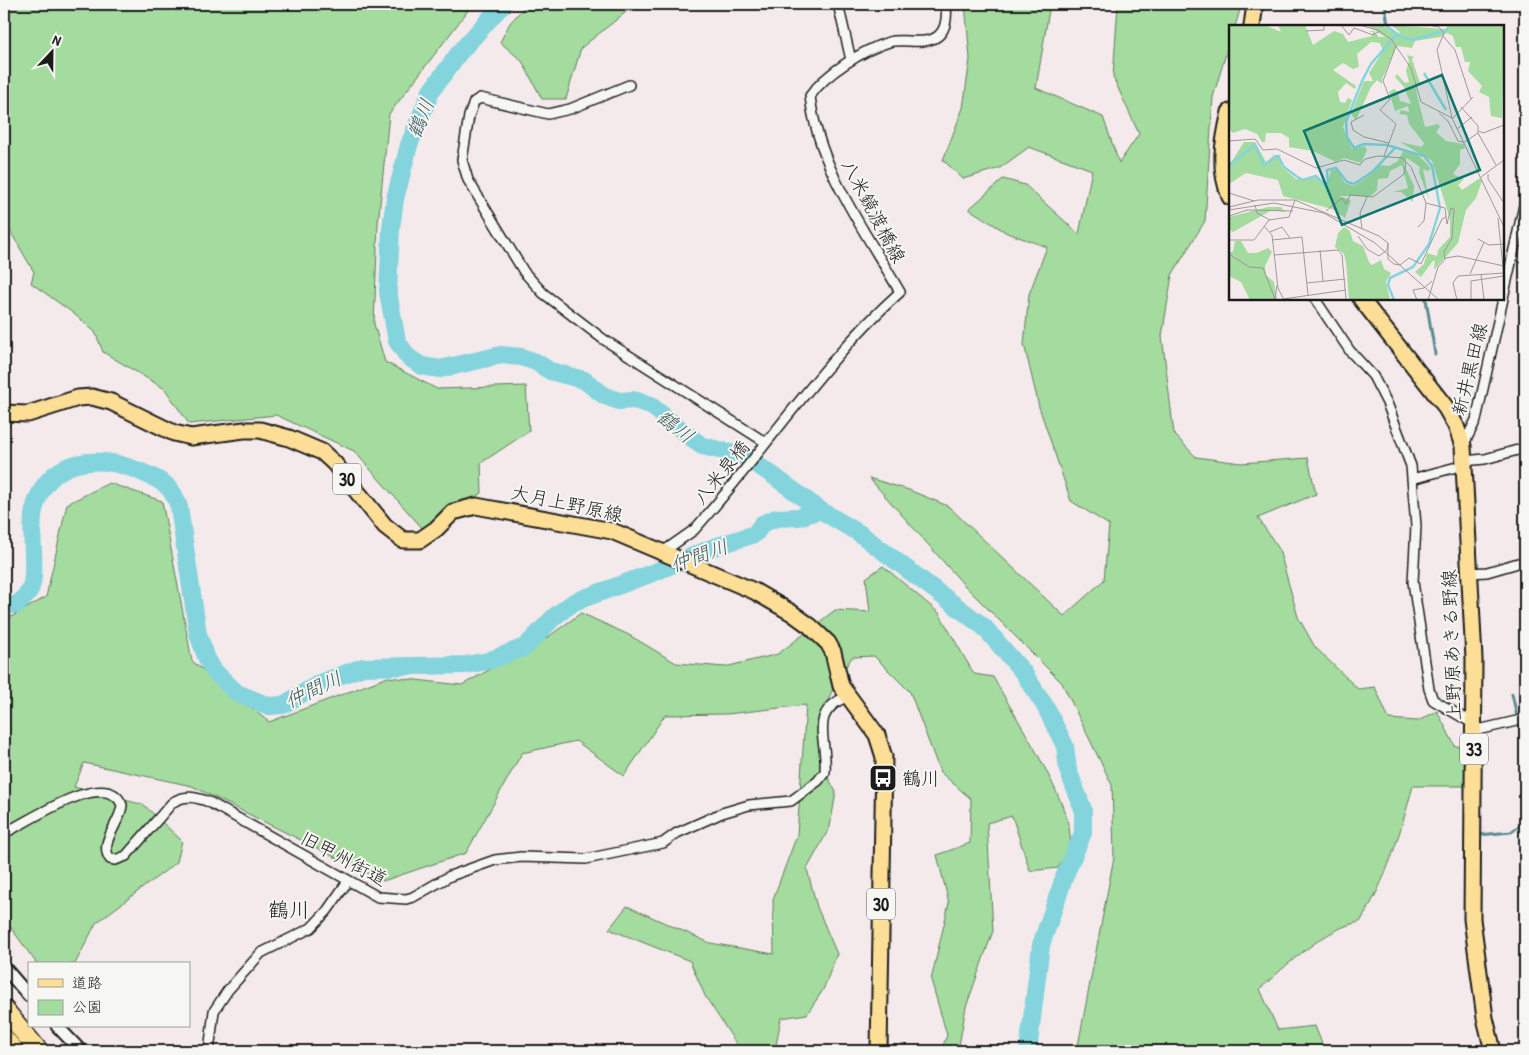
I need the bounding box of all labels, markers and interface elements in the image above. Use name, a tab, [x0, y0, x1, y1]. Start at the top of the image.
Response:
inset map	[1229, 25, 1504, 300]
north arrow	[28, 28, 78, 78]
text: N	[50, 29, 65, 50]
water label: 鶴川	[400, 94, 440, 142]
street label: 八米鏡渡橋線	[836, 155, 912, 267]
street label: 新井黒田線	[1445, 320, 1493, 418]
water label: 鶴川	[652, 403, 700, 449]
street label: 八米泉橋	[687, 434, 755, 510]
road number: 30	[333, 464, 361, 494]
street label: 大月上野原線	[509, 478, 625, 528]
water label: 仲間川	[666, 532, 732, 578]
street label: 上野原あきる野線	[1435, 569, 1467, 721]
water label: 仲間川	[280, 664, 346, 714]
road number: 33	[1460, 734, 1488, 764]
bus stop icon: 鶴川	[868, 763, 898, 793]
place label: 鶴川	[902, 765, 940, 791]
street label: 旧甲州街道	[296, 824, 392, 892]
road number: 30	[867, 889, 895, 920]
district label: 鶴川	[268, 895, 310, 924]
legend	[28, 962, 190, 1028]
text: 道路	[72, 972, 102, 993]
text: 公園	[72, 996, 102, 1017]

